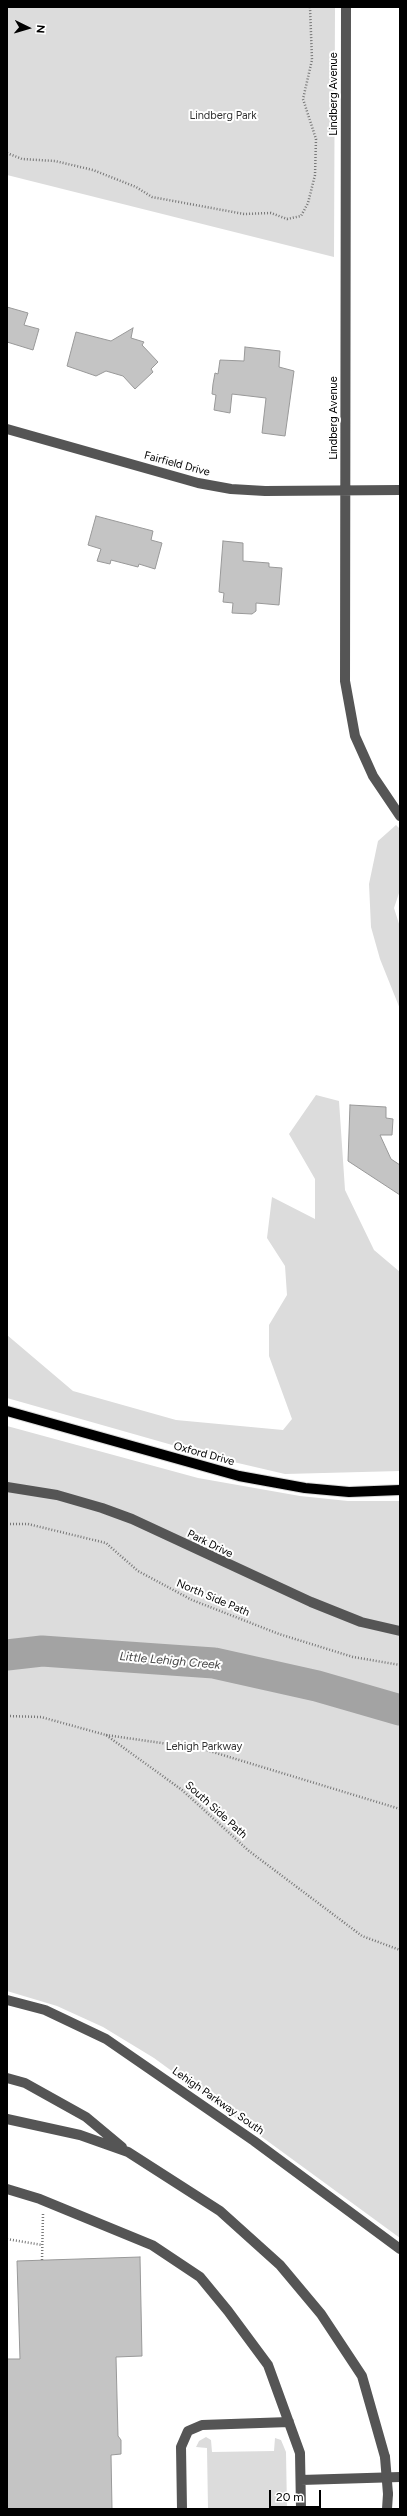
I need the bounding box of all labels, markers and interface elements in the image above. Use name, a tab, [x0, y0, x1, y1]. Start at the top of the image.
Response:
north arrow	[8, 8, 48, 48]
text: N	[34, 24, 47, 34]
street label: Lindberg Avenue	[327, 52, 341, 136]
park label: Lindberg Park	[189, 109, 257, 123]
street label: Lindberg Avenue	[327, 376, 341, 460]
street label: Fairfield Drive	[143, 449, 211, 479]
street label: Oxford Drive	[172, 1440, 236, 1468]
street label: Park Drive	[185, 1527, 235, 1561]
street label: North Side Path	[174, 1577, 252, 1619]
water label: Little Lehigh Creek	[119, 1649, 221, 1673]
park label: Lehigh Parkway	[166, 1740, 242, 1754]
street label: South Side Path	[182, 1779, 250, 1841]
street label: Lehigh Parkway South	[170, 2064, 266, 2138]
scale bar	[271, 2482, 323, 2508]
text: 20 m	[276, 2490, 304, 2504]

